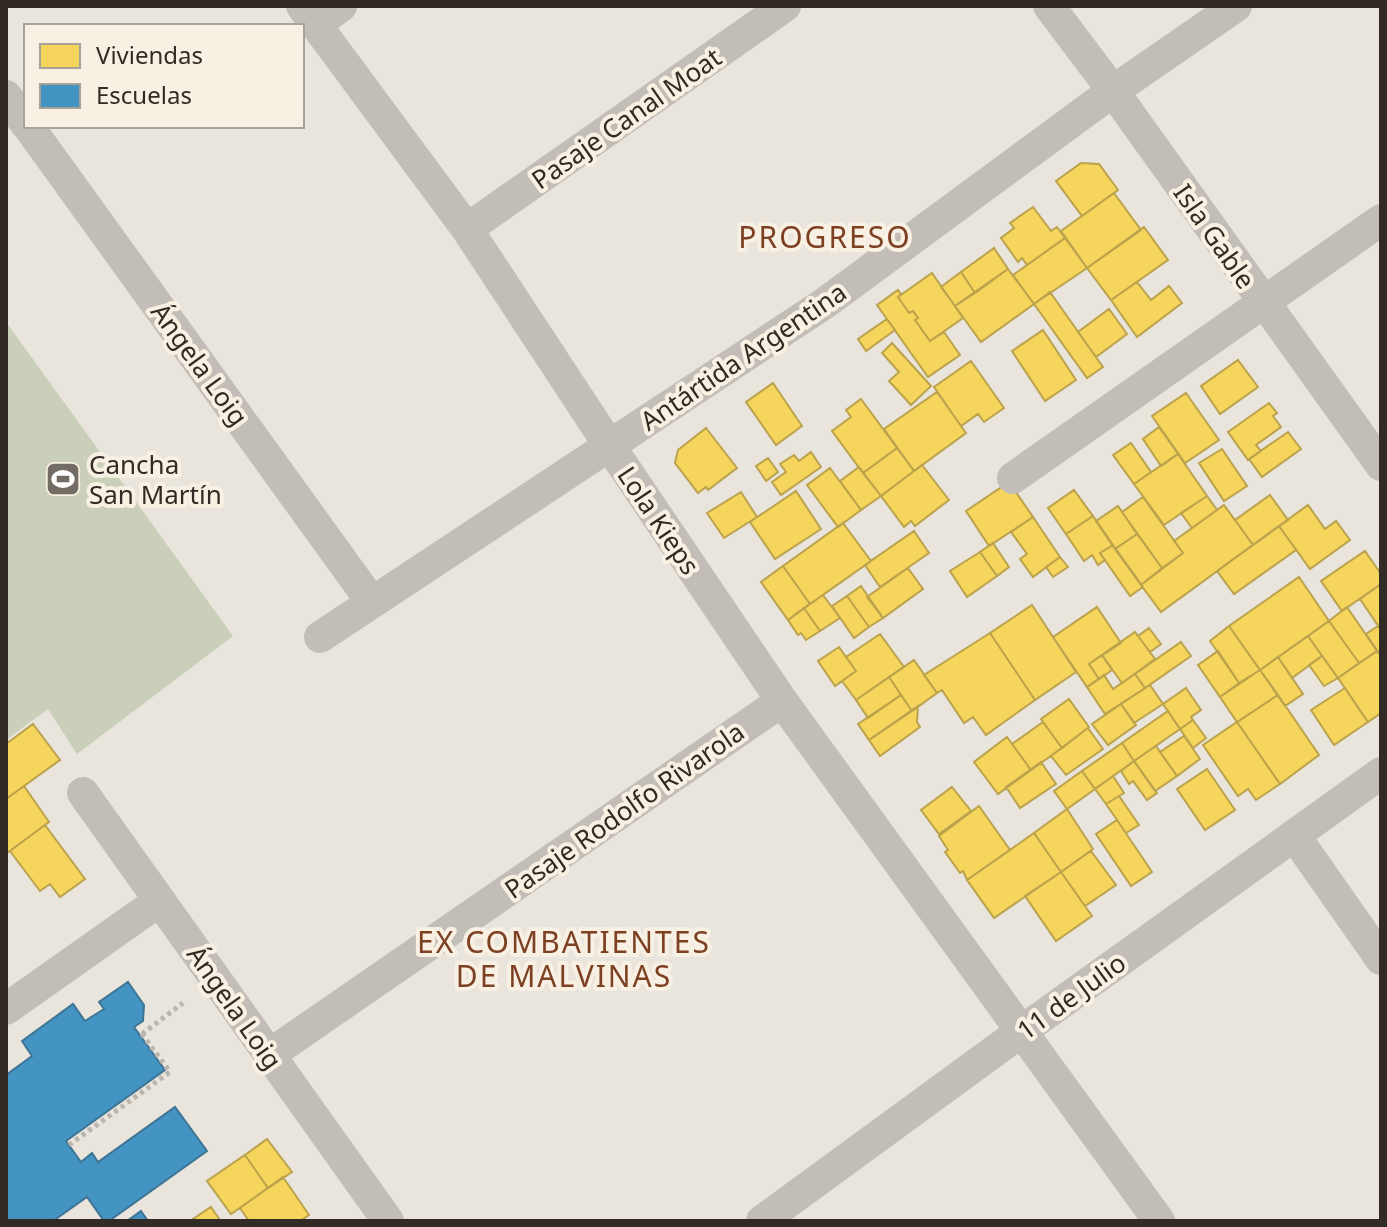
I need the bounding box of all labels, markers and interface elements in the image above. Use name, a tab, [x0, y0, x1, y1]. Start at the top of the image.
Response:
legend	[24, 24, 304, 128]
text: Viviendas	[96, 38, 203, 71]
street label: Pasaje Canal Moat	[524, 39, 728, 197]
text: Escuelas	[96, 78, 192, 111]
street label: Isla Gable	[1166, 176, 1264, 296]
district label: PROGRESO	[738, 216, 912, 257]
street label: Antártida Argentina	[633, 274, 853, 438]
street label: Ángela Loig	[143, 295, 257, 433]
place label: Cancha San Martín	[89, 446, 222, 512]
street label: Lola Kieps	[610, 459, 708, 581]
sports icon: Cancha San Martín	[44, 460, 82, 498]
street label: Pasaje Rodolfo Rivarola	[497, 713, 751, 907]
district label: EX COMBATIENTES DE MALVINAS	[417, 921, 711, 996]
street label: Ángela Loig	[179, 938, 291, 1076]
street label: 11 de Julio	[1009, 944, 1133, 1048]

